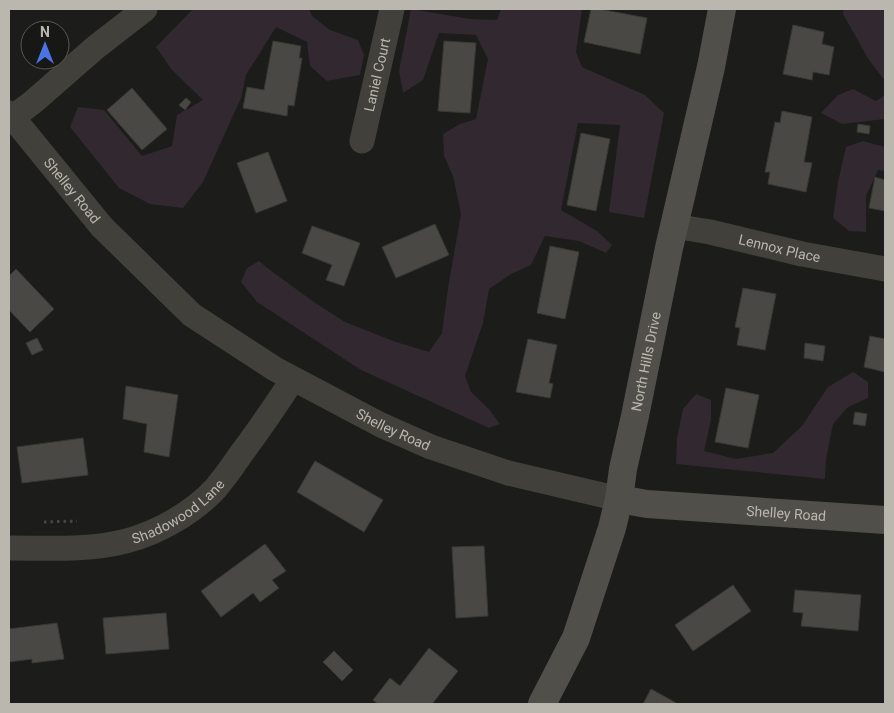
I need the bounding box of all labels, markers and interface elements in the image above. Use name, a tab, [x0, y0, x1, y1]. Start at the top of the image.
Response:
north arrow	[20, 20, 70, 70]
text: N	[40, 24, 50, 40]
street label: Laniel Court	[361, 36, 393, 113]
street label: Shelley Road	[41, 154, 104, 226]
street label: Lennox Place	[737, 231, 822, 265]
street label: North Hills Drive	[628, 310, 664, 413]
street label: Shelley Road	[354, 405, 433, 454]
street label: Shadowood Lane	[130, 476, 228, 547]
street label: Shelley Road	[746, 503, 827, 524]

